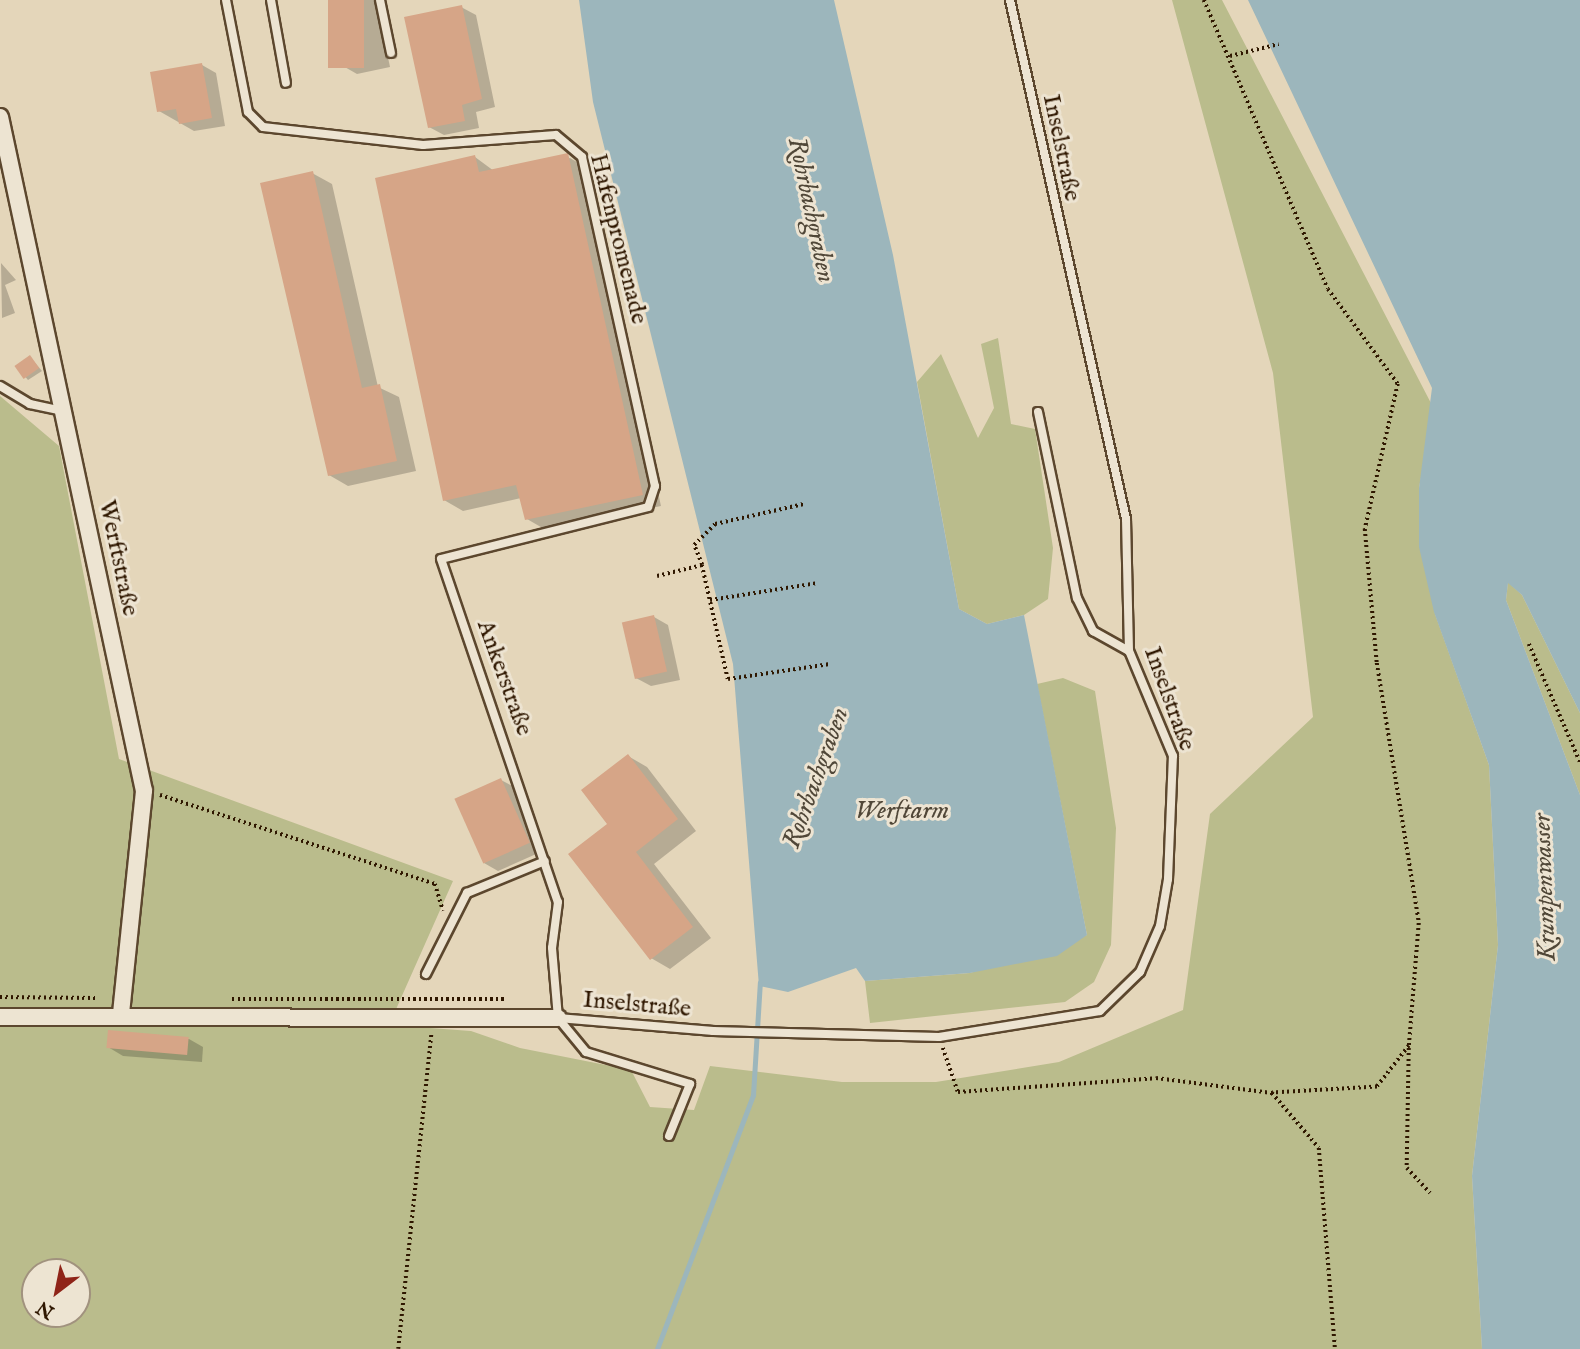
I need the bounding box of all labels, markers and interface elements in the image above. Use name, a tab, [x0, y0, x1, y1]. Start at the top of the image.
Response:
street label: Inselstraße	[1036, 92, 1086, 204]
water label: Rohrbachgraben	[780, 135, 842, 285]
street label: Hafenpromenade	[583, 151, 653, 327]
street label: Werftstraße	[92, 497, 144, 619]
street label: Ankerstraße	[470, 616, 538, 740]
street label: Inselstraße	[1137, 643, 1201, 755]
water label: Rohrbachgraben	[776, 703, 856, 853]
water label: Werftarm	[855, 795, 949, 827]
water label: Krumpenwasser	[1527, 813, 1563, 961]
street label: Inselstraße	[582, 986, 692, 1024]
north arrow	[21, 1258, 91, 1328]
text: N	[33, 1295, 59, 1324]

